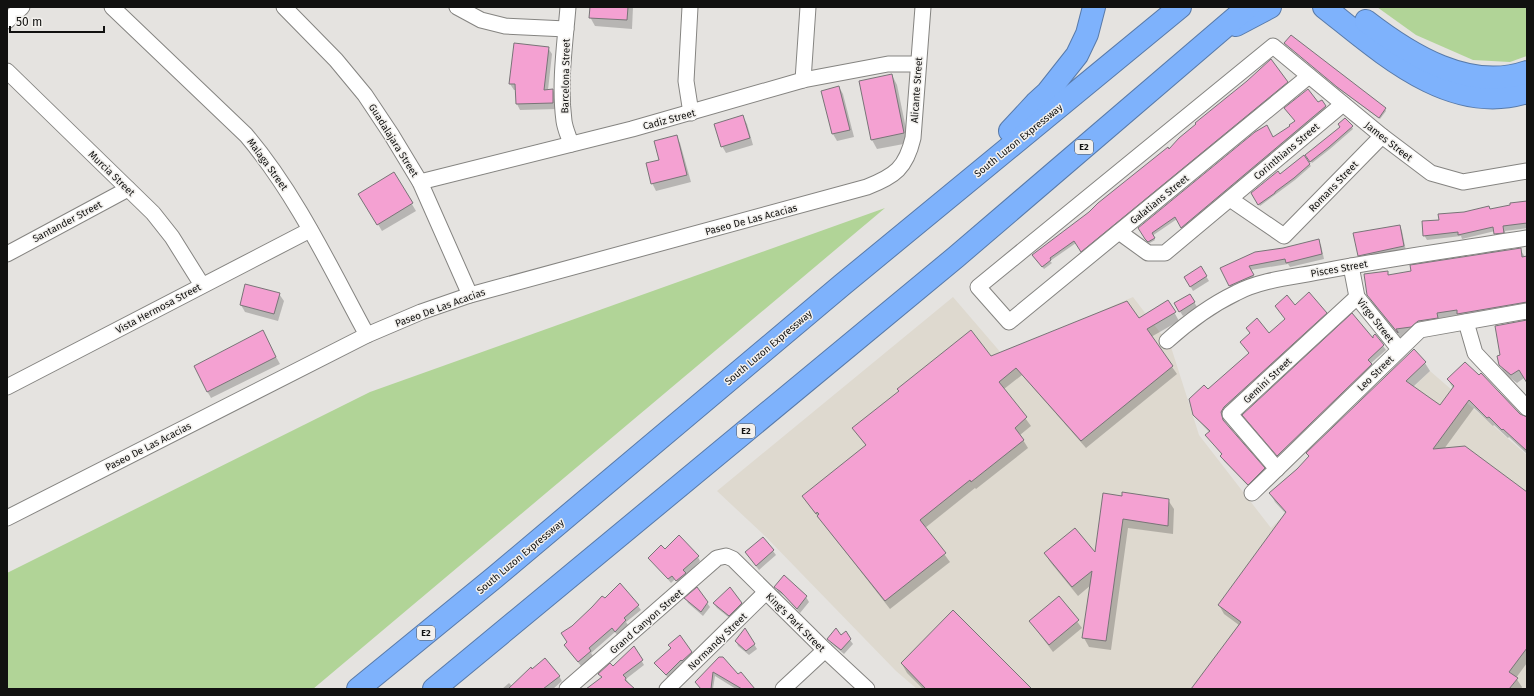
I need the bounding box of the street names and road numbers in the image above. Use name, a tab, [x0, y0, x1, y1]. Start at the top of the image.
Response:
street label: Barcelona Street	[559, 38, 573, 114]
street label: Alicante Street	[909, 56, 925, 123]
street label: South Luzon Expressway	[972, 101, 1065, 180]
street label: Guadalajara Street	[366, 102, 421, 180]
street label: Cadiz Street	[642, 107, 697, 133]
street label: James Street	[1362, 120, 1415, 164]
street label: Corinthians Street	[1251, 121, 1322, 183]
street label: Malaga Street	[244, 136, 290, 193]
road number: E2	[1075, 140, 1093, 154]
street label: Murcia Street	[86, 149, 137, 199]
street label: Romans Street	[1306, 158, 1361, 215]
street label: Galatians Street	[1128, 172, 1192, 227]
street label: Santander Street	[31, 198, 104, 245]
street label: Paseo De Las Acacias	[704, 202, 799, 238]
street label: Pisces Street	[1310, 258, 1369, 280]
street label: Vista Hermosa Street	[114, 281, 204, 336]
street label: Paseo De Las Acacias	[394, 286, 487, 330]
street label: Virgo Street	[1354, 296, 1396, 345]
street label: South Luzon Expressway	[723, 308, 815, 388]
street label: Leo Street	[1355, 353, 1397, 394]
street label: Gemini Street	[1241, 355, 1295, 406]
street label: Paseo De Las Acacias	[104, 420, 194, 474]
road number: E2	[737, 424, 755, 438]
street label: South Luzon Expressway	[475, 517, 567, 597]
street label: Grand Canyon Street	[608, 587, 686, 657]
street label: King's Park Street	[763, 591, 828, 655]
street label: Normandy Street	[686, 610, 750, 673]
road number: E2	[417, 626, 435, 640]

